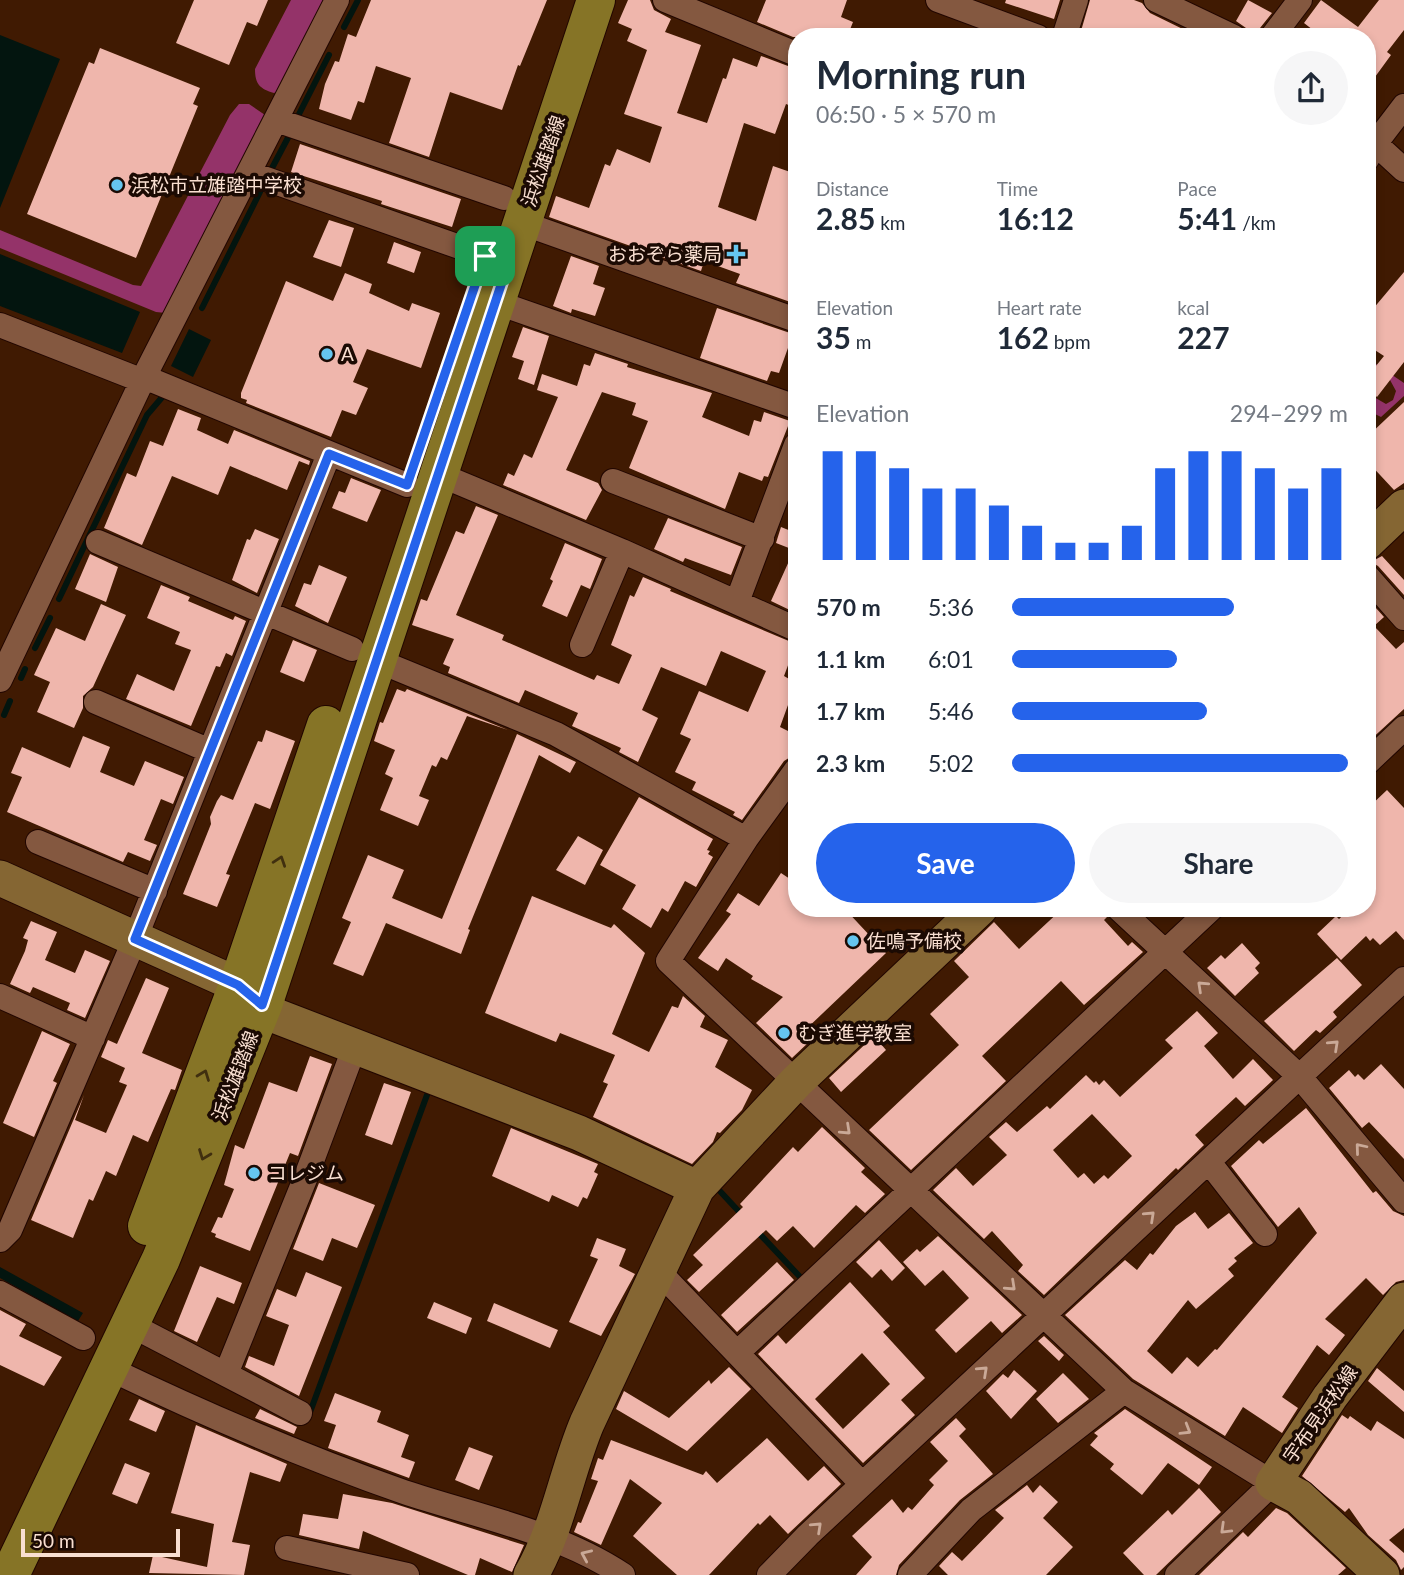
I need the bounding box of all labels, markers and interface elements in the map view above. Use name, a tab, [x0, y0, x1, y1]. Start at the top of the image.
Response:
text: Morning run	[816, 51, 1026, 97]
button: share	[1274, 51, 1348, 125]
text: 06:50 · 5 × 570 m	[816, 100, 996, 128]
street label: 浜松雄踏線	[516, 112, 569, 210]
place label: 浜松市立雄踏中学校	[131, 173, 302, 196]
marker: 浜松市立雄踏中学校	[109, 177, 125, 193]
text: Distance	[816, 177, 889, 200]
text: Time	[997, 177, 1038, 200]
text: Pace	[1177, 177, 1217, 200]
text: 2.85	[816, 200, 875, 236]
text: 16:12	[997, 200, 1074, 236]
text: 5:41	[1177, 200, 1237, 236]
text: km	[875, 211, 905, 234]
text: /km	[1237, 211, 1276, 234]
pin	[455, 226, 515, 286]
icon: arrive	[466, 237, 504, 275]
place label: おおぞら薬局	[608, 242, 722, 265]
marker: おおぞら薬局	[728, 246, 744, 262]
text: Elevation	[816, 296, 893, 319]
text: Heart rate	[997, 296, 1082, 319]
text: kcal	[1177, 296, 1209, 319]
text: 35	[816, 319, 851, 355]
text: 162	[997, 319, 1049, 355]
text: 227	[1177, 319, 1230, 355]
text: m	[851, 330, 871, 353]
text: bpm	[1049, 330, 1091, 353]
place label: A	[341, 342, 354, 365]
marker: A	[319, 346, 335, 362]
text: Elevation	[816, 399, 909, 427]
text: 294–299 m	[1230, 399, 1348, 427]
text: 570 m	[816, 593, 881, 621]
text: 5:36	[928, 593, 974, 621]
text: 1.1 km	[816, 645, 885, 673]
text: 6:01	[928, 645, 974, 673]
text: 1.7 km	[816, 697, 885, 725]
text: 5:46	[928, 697, 974, 725]
text: 2.3 km	[816, 749, 885, 777]
text: 5:02	[928, 749, 974, 777]
button: Save	[816, 823, 1075, 903]
button: Share	[1089, 823, 1348, 903]
one-way arrow	[272, 855, 286, 868]
place label: 佐鳴予備校	[867, 929, 962, 952]
marker: 佐鳴予備校	[845, 933, 861, 949]
one-way arrow	[1197, 981, 1210, 994]
place label: むぎ進学教室	[798, 1021, 912, 1044]
marker: むぎ進学教室	[776, 1025, 792, 1041]
street label: 浜松雄踏線	[207, 1027, 262, 1124]
one-way arrow	[1326, 1040, 1339, 1053]
one-way arrow	[196, 1070, 210, 1082]
one-way arrow	[838, 1121, 851, 1134]
one-way arrow	[1356, 1144, 1368, 1157]
one-way arrow	[199, 1148, 213, 1160]
place label: コレジム	[268, 1161, 344, 1184]
marker: コレジム	[246, 1165, 262, 1181]
one-way arrow	[1142, 1212, 1155, 1225]
one-way arrow	[1003, 1278, 1016, 1290]
street label: 宇布見浜松線	[1277, 1360, 1362, 1467]
one-way arrow	[975, 1367, 988, 1380]
one-way arrow	[1178, 1422, 1191, 1435]
one-way arrow	[1220, 1520, 1233, 1533]
one-way arrow	[809, 1522, 822, 1535]
scale bar	[21, 1526, 180, 1558]
text: 50 m	[32, 1529, 75, 1552]
one-way arrow	[581, 1550, 593, 1564]

